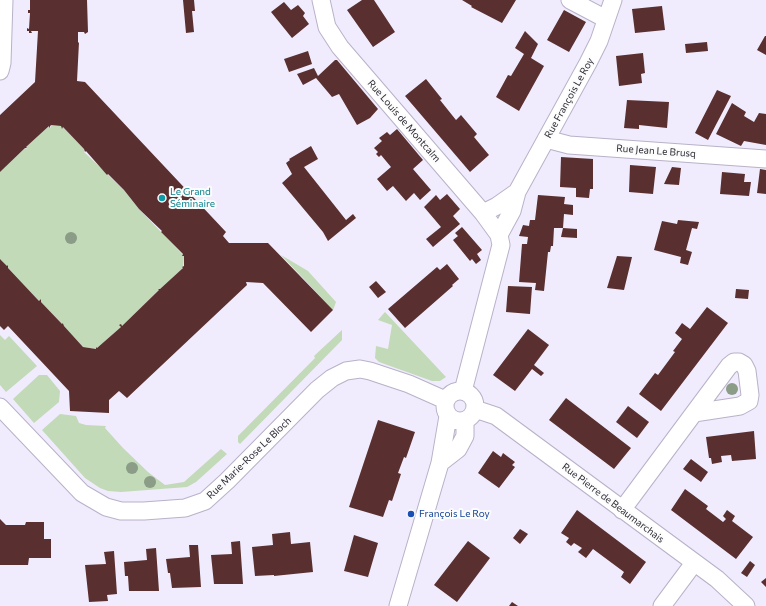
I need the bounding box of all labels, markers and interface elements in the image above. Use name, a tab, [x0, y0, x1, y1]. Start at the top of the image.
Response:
street label: Rue François Le Roy	[542, 56, 596, 140]
street label: Rue Louis de Montcalm	[365, 77, 443, 165]
street label: Rue Jean Le Brusq	[616, 142, 696, 160]
place label: Le Grand Séminaire	[170, 186, 215, 210]
marker: Le Grand Séminaire	[157, 193, 167, 203]
street label: Rue Marie-Rose Le Bloch	[204, 415, 294, 501]
street label: Rue Pierre de Beaumarchais	[560, 461, 666, 545]
place label: François Le Roy	[419, 508, 490, 520]
marker: François Le Roy	[406, 509, 416, 519]

